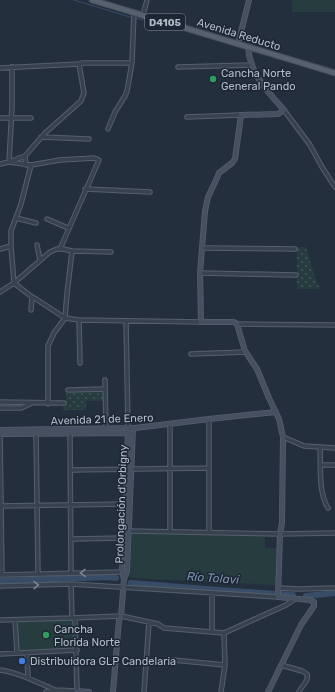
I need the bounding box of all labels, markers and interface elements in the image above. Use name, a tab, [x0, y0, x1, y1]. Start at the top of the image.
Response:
road number: D4105	[145, 14, 185, 30]
street label: Avenida Reducto	[195, 16, 282, 53]
place label: Cancha Norte General Pando	[221, 67, 296, 93]
marker: Cancha Norte General Pando	[208, 74, 218, 84]
street label: Avenida 21 de Enero	[50, 411, 154, 428]
street label: Prolongación d'Orbigny	[113, 444, 130, 564]
one-way arrow	[80, 569, 86, 577]
water label: Río Tolavi	[186, 569, 241, 587]
one-way arrow	[33, 580, 39, 589]
place label: Cancha Florida Norte	[54, 623, 120, 649]
marker: Cancha Florida Norte	[41, 630, 51, 640]
place label: Distribuidora GLP Candelaria	[30, 655, 176, 668]
marker: Distribuidora GLP Candelaria	[17, 656, 27, 666]

